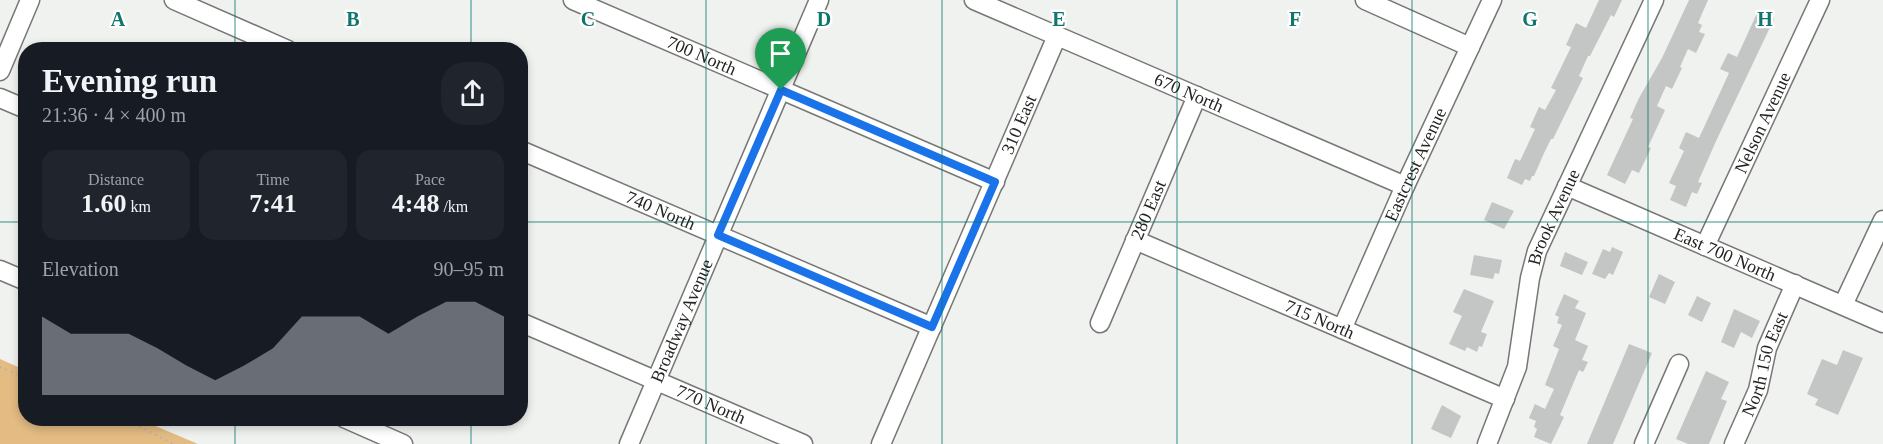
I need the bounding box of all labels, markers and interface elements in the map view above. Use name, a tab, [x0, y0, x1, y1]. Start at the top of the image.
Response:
text: A	[111, 8, 126, 30]
text: B	[346, 8, 360, 30]
text: C	[581, 8, 595, 30]
text: D	[817, 8, 831, 30]
text: E	[1052, 8, 1066, 30]
text: F	[1289, 8, 1301, 30]
text: G	[1522, 8, 1538, 30]
text: H	[1757, 8, 1773, 30]
pin	[755, 28, 806, 90]
street label: 700 North	[664, 32, 739, 79]
icon: arrive	[764, 37, 797, 70]
button: share	[441, 62, 504, 125]
text: Evening run	[42, 63, 217, 99]
street label: 670 North	[1151, 69, 1227, 116]
street label: Nelson Avenue	[1730, 69, 1795, 177]
street label: 310 East	[997, 92, 1040, 157]
text: 21:36 · 4 × 400 m	[42, 104, 186, 126]
street label: Eastcrest Avenue	[1381, 104, 1450, 225]
street label: Brook Avenue	[1524, 166, 1584, 267]
text: Distance	[88, 171, 144, 188]
text: Time	[256, 171, 290, 188]
text: Pace	[415, 171, 445, 188]
street label: 280 East	[1127, 177, 1170, 243]
street label: 740 North	[623, 187, 698, 234]
text: 1.60	[81, 189, 127, 218]
text: 7:41	[249, 189, 297, 218]
text: 4:48	[392, 189, 439, 218]
text: km	[127, 198, 151, 215]
text: /km	[439, 198, 468, 215]
street label: East 700 North	[1671, 224, 1779, 285]
street label: Broadway Avenue	[647, 256, 717, 386]
text: Elevation	[42, 258, 119, 280]
text: 90–95 m	[433, 258, 504, 280]
street label: 715 North	[1282, 296, 1357, 343]
street label: North 150 East	[1738, 309, 1792, 419]
street label: 770 North	[673, 381, 749, 428]

